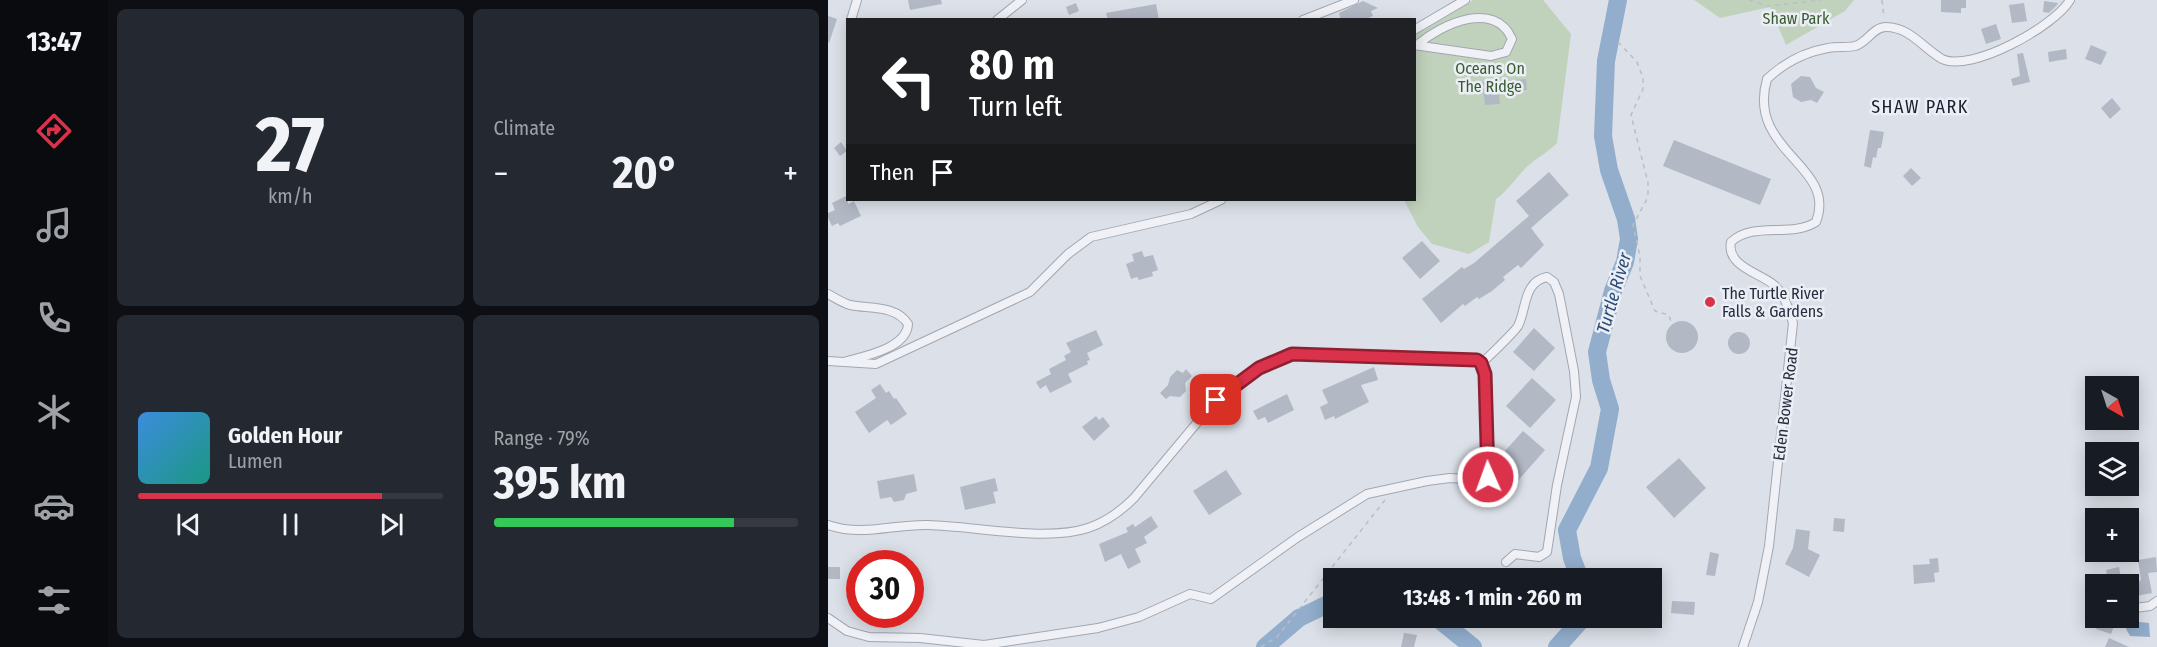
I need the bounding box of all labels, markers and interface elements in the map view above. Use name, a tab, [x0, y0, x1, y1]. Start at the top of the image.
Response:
park label: Shaw Park	[1763, 9, 1830, 28]
text: 13:47	[26, 26, 82, 58]
text: 80 m	[969, 40, 1055, 90]
icon: left	[870, 42, 948, 120]
park label: Oceans On The Ridge	[1455, 59, 1525, 96]
text: Turn left	[969, 91, 1062, 123]
district label: SHAW PARK	[1871, 96, 1969, 118]
text: 27	[256, 98, 325, 192]
icon: directions	[33, 110, 75, 152]
text: Climate	[494, 116, 555, 140]
text: 20°	[612, 146, 679, 200]
text: −	[494, 154, 508, 194]
text: +	[783, 154, 798, 194]
icon: arrive	[926, 156, 959, 189]
text: Then	[870, 159, 914, 186]
text: km/h	[268, 184, 313, 208]
icon: music	[33, 204, 75, 246]
water label: Turtle River	[1592, 249, 1636, 336]
place label: The Turtle River Falls & Gardens	[1722, 284, 1825, 321]
marker: The Turtle River Falls & Gardens	[1703, 295, 1717, 309]
icon: phone	[33, 297, 75, 339]
street label: Eden Bower Road	[1769, 346, 1802, 462]
pin	[1190, 374, 1241, 425]
north arrow	[2085, 376, 2139, 430]
map controls	[2085, 376, 2139, 628]
icon: arrive	[1199, 383, 1232, 416]
icon: climate	[33, 391, 75, 433]
text: Golden Hour	[228, 422, 342, 449]
text: Range · 79%	[494, 426, 590, 450]
button: layers	[2085, 442, 2139, 496]
position arrow	[1456, 445, 1520, 509]
text: Lumen	[228, 449, 283, 473]
text: 395 km	[494, 456, 626, 510]
icon: car	[33, 485, 75, 527]
icon: previous	[172, 508, 205, 541]
icon: pause	[274, 508, 307, 541]
icon: next	[375, 508, 408, 541]
button: +	[2085, 508, 2139, 562]
speed limit sign: 30	[846, 550, 924, 628]
button: −	[2085, 574, 2139, 628]
icon: filters	[33, 579, 75, 621]
text: 13:48 · 1 min · 260 m	[1403, 584, 1582, 611]

